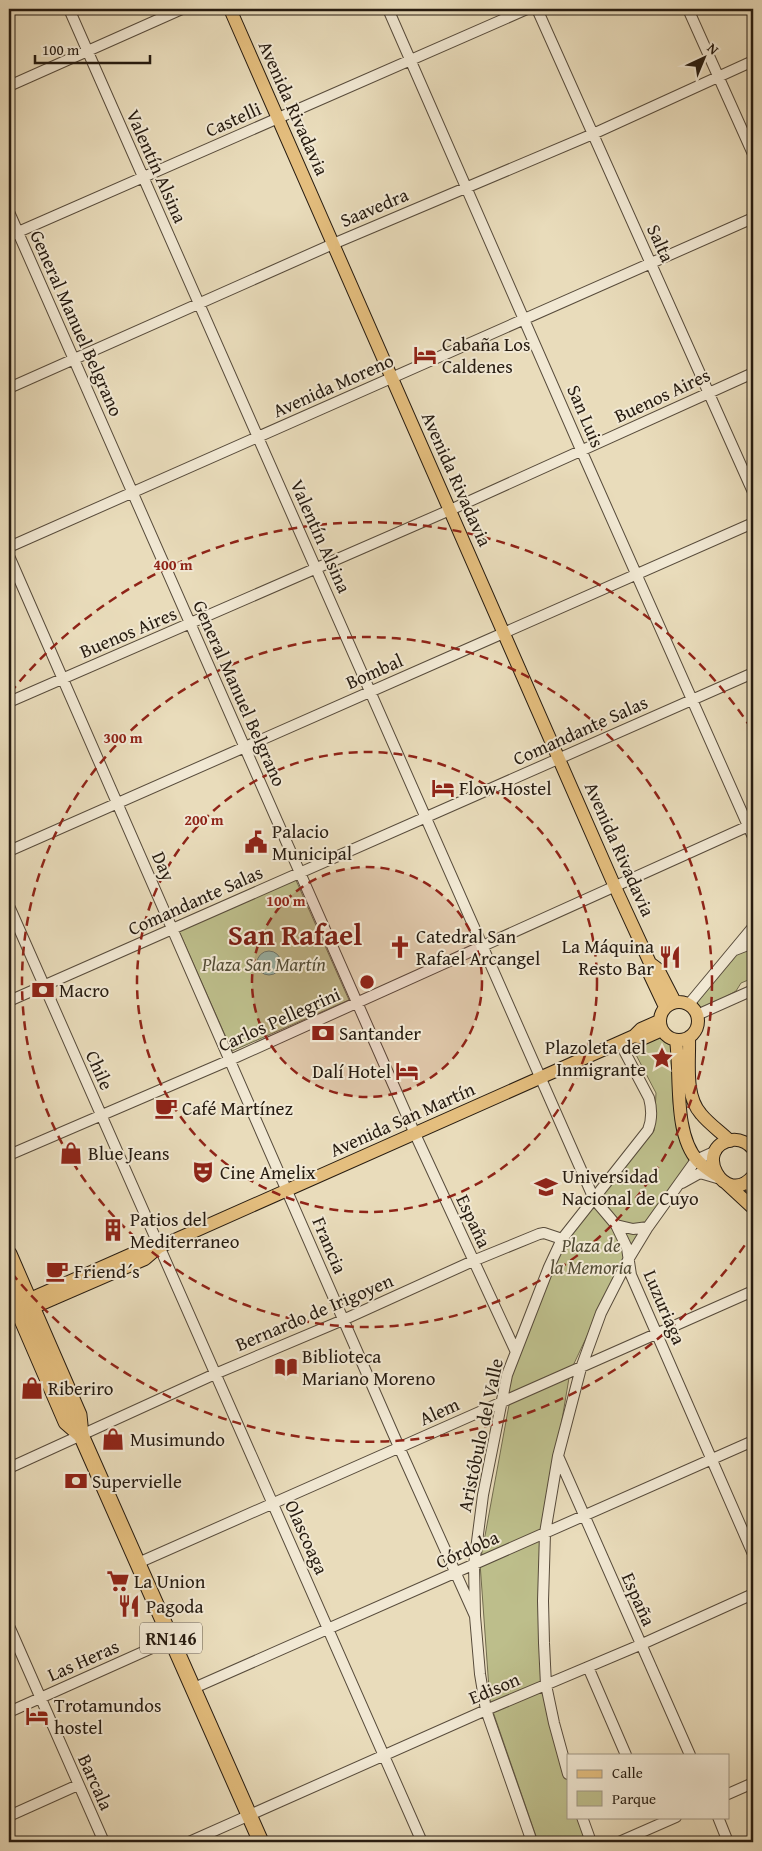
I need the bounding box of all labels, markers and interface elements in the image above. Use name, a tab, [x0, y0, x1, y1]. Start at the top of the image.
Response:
scale bar	[35, 32, 150, 64]
north arrow	[680, 32, 730, 82]
street label: Avenida Rivadavia	[252, 36, 336, 180]
text: N	[703, 38, 724, 60]
text: 100 m	[42, 39, 80, 60]
street label: Castelli	[201, 94, 265, 144]
street label: Valentín Alsina	[120, 105, 195, 227]
street label: Saavedra	[336, 180, 412, 234]
street label: Salta	[640, 219, 682, 267]
street label: General Manuel Belgrano	[23, 225, 131, 421]
place label: Cabaña Los Caldenes	[442, 330, 530, 380]
hotel icon: Cabaña Los Caldenes	[412, 342, 438, 368]
street label: Avenida Moreno	[268, 346, 398, 424]
street label: Buenos Aires	[609, 361, 715, 429]
street label: San Luis	[560, 380, 612, 452]
street label: Avenida Rivadavia	[415, 407, 499, 551]
street label: Valentín Alsina	[284, 475, 359, 597]
text: 400 m	[153, 554, 193, 575]
street label: General Manuel Belgrano	[186, 595, 294, 791]
street label: Buenos Aires	[75, 599, 181, 665]
street label: Bombal	[341, 646, 407, 696]
street label: Comandante Salas	[508, 688, 652, 772]
text: 300 m	[103, 727, 143, 748]
place label: Flow Hostel	[459, 774, 552, 802]
hotel icon: Flow Hostel	[430, 775, 456, 801]
street label: Avenida Rivadavia	[578, 777, 662, 921]
text: 200 m	[184, 809, 224, 830]
place label: Palacio Municipal	[272, 817, 352, 867]
public building icon: Palacio Municipal	[243, 829, 269, 855]
street label: Day	[145, 847, 183, 886]
street label: Comandante Salas	[123, 858, 267, 942]
text: 100 m	[266, 890, 306, 911]
district label: San Rafael	[228, 913, 362, 956]
place label: Catedral San Rafael Arcangel	[416, 922, 540, 972]
place label: La Máquina Resto Bar	[562, 932, 654, 982]
church icon: Catedral San Rafael Arcangel	[387, 934, 413, 960]
restaurant icon: La Máquina Resto Bar	[657, 944, 683, 970]
park label: Plaza San Martín	[201, 950, 326, 978]
centre of rings	[358, 973, 376, 991]
place label: Macro	[59, 976, 109, 1004]
bank icon: Macro	[30, 977, 56, 1003]
street label: Carlos Pellegrini	[213, 980, 345, 1058]
place label: Santander	[339, 1019, 421, 1047]
bank icon: Santander	[310, 1020, 336, 1046]
place label: Plazoleta del Inmigrante	[545, 1033, 646, 1083]
place icon: Plazoleta del Inmigrante	[649, 1045, 675, 1071]
street label: Chile	[79, 1046, 121, 1094]
place label: Dalí Hotel	[312, 1057, 391, 1085]
hotel icon: Dalí Hotel	[394, 1058, 420, 1084]
street label: Avenida San Martín	[325, 1074, 479, 1164]
place label: Café Martínez	[182, 1094, 293, 1122]
cafe icon: Café Martínez	[153, 1095, 179, 1121]
place label: Blue Jeans	[88, 1139, 170, 1167]
shop icon: Blue Jeans	[58, 1140, 84, 1166]
place label: Cine Amelix	[220, 1158, 316, 1186]
theatre icon: Cine Amelix	[190, 1159, 216, 1185]
place label: Universidad Nacional de Cuyo	[562, 1162, 699, 1212]
school or university icon: Universidad Nacional de Cuyo	[533, 1174, 559, 1200]
street label: España	[449, 1190, 499, 1252]
place label: Patios del Mediterraneo	[130, 1205, 239, 1255]
street label: Francia	[306, 1212, 354, 1278]
building icon: Patios del Mediterraneo	[100, 1217, 126, 1243]
park label: Plaza de la Memoria	[550, 1231, 632, 1281]
place label: Friend´s	[74, 1257, 140, 1285]
cafe icon: Friend´s	[44, 1258, 70, 1284]
street label: Luzuriaga	[637, 1265, 693, 1349]
street label: Bernardo de Irigoyen	[231, 1266, 398, 1358]
place label: Biblioteca Mariano Moreno	[302, 1342, 435, 1392]
library icon: Biblioteca Mariano Moreno	[273, 1354, 299, 1380]
street label: Aristóbulo del Valle	[450, 1356, 510, 1514]
place label: Riberiro	[48, 1374, 113, 1402]
shop icon: Riberiro	[19, 1375, 45, 1401]
street label: Alem	[414, 1390, 464, 1432]
place label: Musimundo	[130, 1425, 225, 1453]
shop icon: Musimundo	[100, 1426, 126, 1452]
place label: Supervielle	[92, 1467, 182, 1495]
bank icon: Supervielle	[63, 1468, 89, 1494]
street label: Olascoaga	[278, 1495, 336, 1579]
street label: Córdoba	[431, 1523, 503, 1575]
place label: La Union	[134, 1567, 206, 1595]
supermarket icon: La Union	[105, 1568, 131, 1594]
street label: España	[615, 1568, 663, 1630]
place label: Pagoda	[146, 1592, 203, 1620]
restaurant icon: Pagoda	[116, 1593, 142, 1619]
road number: RN146	[140, 1622, 202, 1654]
street label: Las Heras	[43, 1632, 123, 1688]
street label: Edison	[464, 1665, 524, 1711]
place label: Trotamundos hostel	[54, 1691, 161, 1741]
hotel icon: Trotamundos hostel	[24, 1703, 50, 1729]
street label: Barcala	[71, 1749, 121, 1815]
legend	[567, 1754, 730, 1818]
text: Calle	[612, 1762, 643, 1783]
text: Parque	[612, 1788, 656, 1809]

